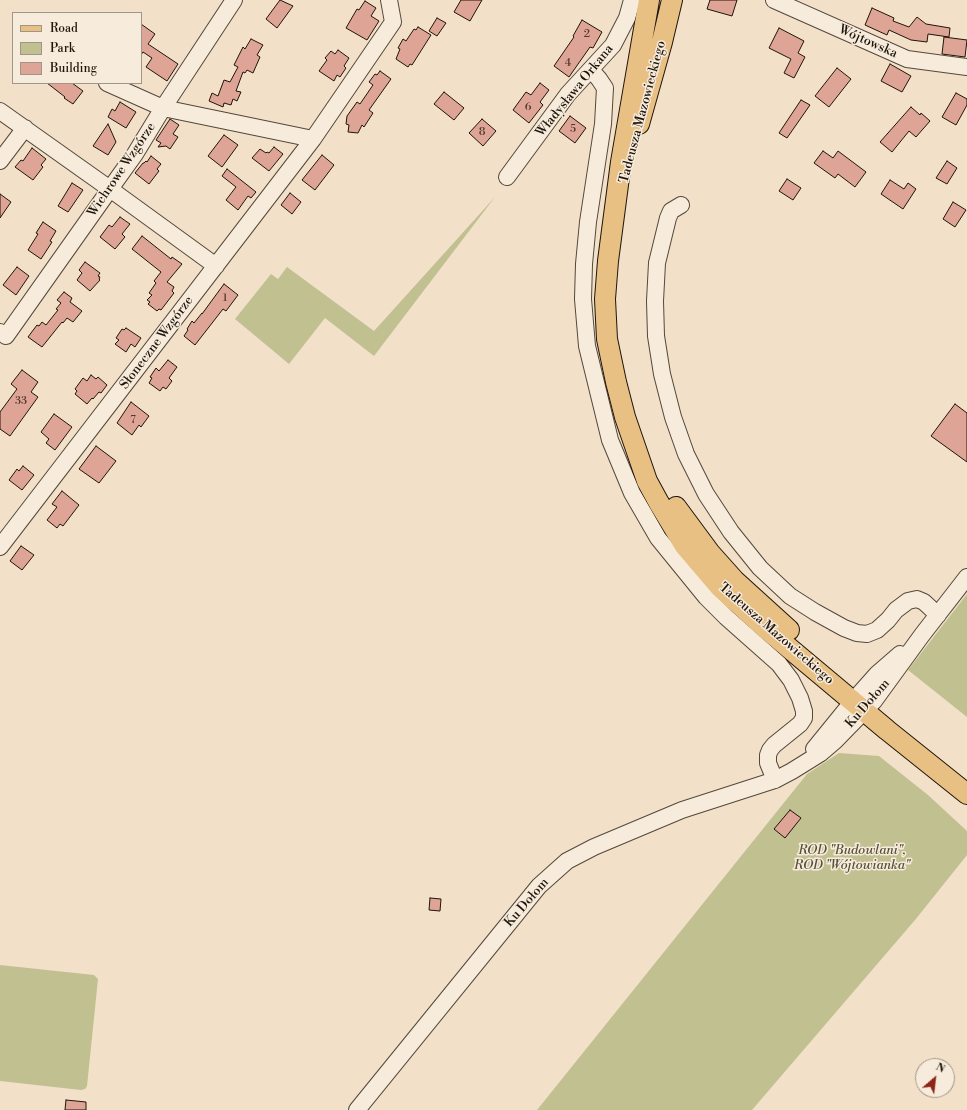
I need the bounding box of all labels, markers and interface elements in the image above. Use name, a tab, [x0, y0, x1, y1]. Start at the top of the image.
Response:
legend	[12, 12, 142, 84]
text: Road	[50, 21, 78, 36]
street label: Wójtowska	[836, 22, 900, 62]
house number: 2	[584, 27, 590, 41]
street label: Tadeusza Mazowieckiego	[616, 39, 670, 185]
text: Park	[50, 41, 75, 56]
street label: Władysława Orkana	[533, 42, 617, 140]
house number: 4	[565, 56, 571, 70]
text: Building	[50, 61, 97, 76]
house number: 6	[525, 100, 531, 114]
street label: Wichrowe Wzgórze	[85, 120, 159, 220]
house number: 5	[570, 122, 576, 136]
house number: 8	[479, 125, 485, 139]
house number: 1	[223, 291, 227, 305]
street label: Słoneczne Wzgórze	[117, 293, 197, 393]
house number: 33	[15, 394, 27, 408]
house number: 7	[130, 413, 136, 427]
street label: Tadeusza Mazowieckiego	[715, 580, 837, 688]
street label: Ku Dołom	[843, 676, 893, 732]
park label: ROD "Budowlani", ROD "Wójtowianka"	[794, 843, 910, 874]
street label: Ku Dołom	[502, 875, 552, 931]
north arrow	[915, 1058, 955, 1098]
text: N	[933, 1060, 947, 1077]

